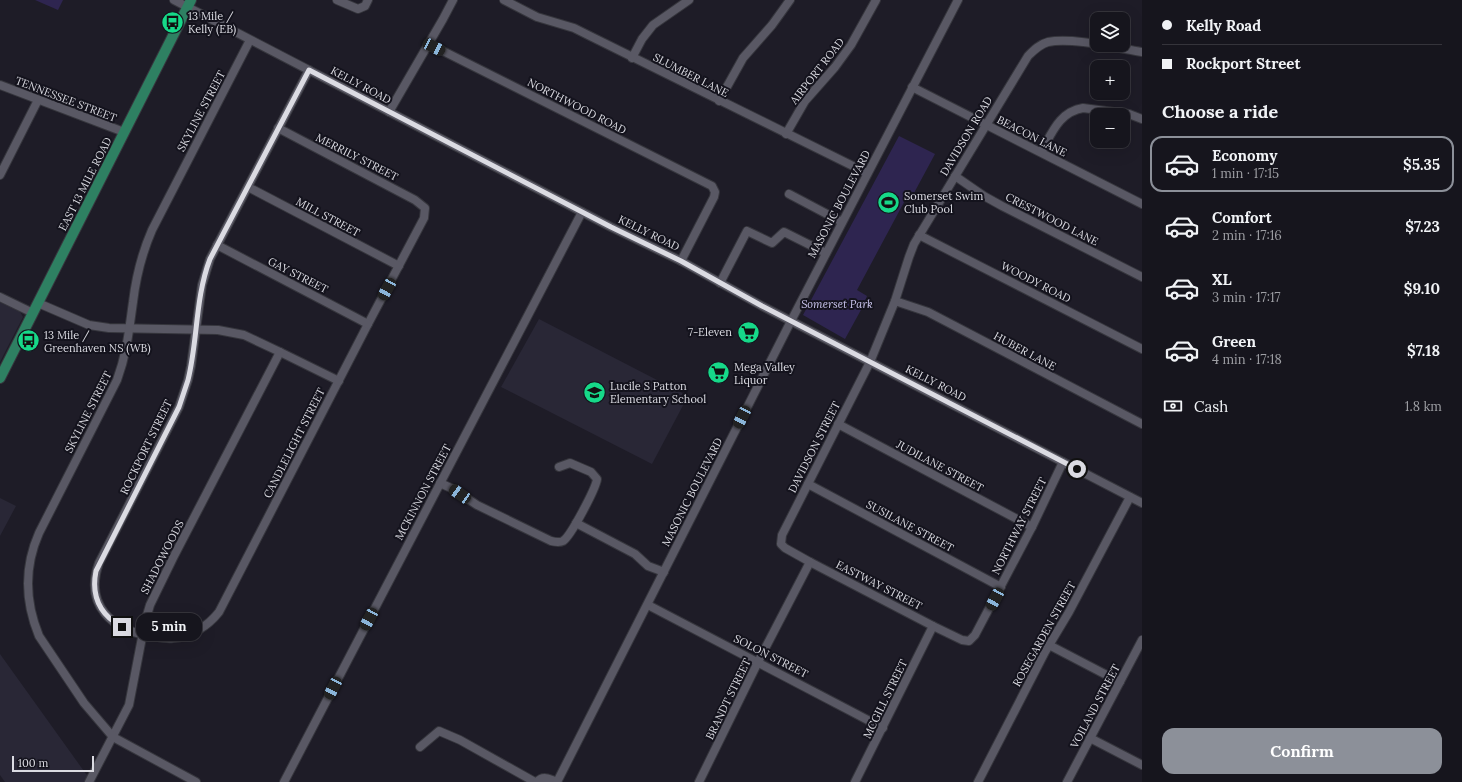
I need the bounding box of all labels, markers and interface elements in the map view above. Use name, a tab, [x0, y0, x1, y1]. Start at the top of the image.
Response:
bus stop icon: 13 Mile / Kelly (EB)	[159, 9, 185, 35]
place label: 13 Mile / Kelly (EB)	[188, 9, 236, 37]
map controls	[1090, 12, 1130, 148]
button: layers	[1090, 12, 1130, 52]
text: Kelly Road	[1186, 16, 1261, 35]
street label: AIRPORT ROAD	[786, 35, 847, 108]
car	[421, 36, 447, 58]
street label: SLUMBER LANE	[651, 50, 731, 100]
text: Rockport Street	[1186, 54, 1301, 73]
button: +	[1090, 60, 1130, 100]
street label: KELLY ROAD	[328, 63, 394, 107]
street label: SKYLINE STREET	[174, 68, 228, 154]
street label: TENNESSEE STREET	[13, 73, 119, 125]
street label: NORTHWOOD ROAD	[525, 75, 629, 137]
street label: DAVIDSON ROAD	[937, 94, 995, 178]
text: Choose a ride	[1162, 100, 1278, 123]
button: −	[1090, 108, 1130, 148]
street label: BEACON LANE	[995, 112, 1069, 160]
street label: MERRILY STREET	[313, 130, 401, 184]
street label: EAST 13 MILE ROAD	[55, 135, 115, 233]
icon: car	[1164, 146, 1200, 182]
text: Economy	[1212, 146, 1277, 165]
street label: MASONIC BOULEVARD	[805, 148, 873, 260]
text: $5.35	[1403, 155, 1440, 174]
text: 1 min · 17:15	[1212, 165, 1279, 182]
sports icon: Somerset Swim Club Pool	[876, 189, 902, 215]
place label: Somerset Swim Club Pool	[904, 189, 983, 216]
street label: CRESTWOOD LANE	[1003, 189, 1101, 249]
street label: MILL STREET	[294, 194, 362, 240]
icon: car	[1164, 208, 1200, 244]
text: Comfort	[1212, 208, 1272, 227]
street label: KELLY ROAD	[616, 212, 682, 254]
text: $7.23	[1405, 217, 1440, 236]
text: 2 min · 17:16	[1212, 227, 1282, 244]
street label: GAY STREET	[266, 254, 330, 296]
street label: WOODY ROAD	[999, 258, 1073, 306]
icon: car	[1164, 270, 1200, 306]
text: XL	[1212, 270, 1232, 289]
car	[376, 276, 398, 302]
text: $9.10	[1404, 279, 1440, 298]
text: 3 min · 17:17	[1212, 289, 1281, 306]
park label: Somerset Park	[801, 297, 873, 311]
supermarket icon: 7-Eleven	[735, 319, 761, 345]
place label: 7-Eleven	[688, 325, 732, 339]
bus stop icon: 13 Mile / Greenhaven NS (WB)	[16, 328, 42, 354]
place label: 13 Mile / Greenhaven NS (WB)	[44, 328, 151, 356]
street label: HUBER LANE	[991, 329, 1059, 373]
icon: car	[1164, 332, 1200, 368]
text: Green	[1212, 332, 1256, 351]
text: $7.18	[1407, 341, 1440, 360]
text: 4 min · 17:18	[1212, 351, 1282, 368]
supermarket icon: Mega Valley Liquor	[706, 360, 732, 386]
place label: Mega Valley Liquor	[734, 360, 795, 387]
street label: KELLY ROAD	[903, 362, 969, 404]
street label: SKYLINE STREET	[61, 369, 115, 455]
school or university icon: Lucile S Patton Elementary School	[582, 379, 608, 405]
place label: Lucile S Patton Elementary School	[610, 379, 706, 406]
street label: CANDLELIGHT STREET	[260, 386, 328, 500]
icon: cash	[1162, 395, 1184, 417]
street label: ROCKPORT STREET	[117, 397, 175, 497]
text: Cash	[1194, 397, 1228, 416]
text: 1.8 km	[1405, 398, 1442, 415]
street label: DAVIDSON STREET	[785, 399, 843, 495]
car	[731, 404, 753, 430]
street label: MASONIC BOULEVARD	[659, 435, 725, 549]
street label: JUDILANE STREET	[893, 437, 986, 495]
street label: MCKINNON STREET	[392, 442, 454, 542]
route start	[1068, 460, 1086, 478]
street label: NORTHWAY STREET	[988, 475, 1050, 577]
car	[447, 482, 473, 506]
street label: SUSILANE STREET	[864, 497, 956, 555]
street label: SHADOWOODS	[137, 518, 187, 596]
street label: EASTWAY STREET	[834, 557, 924, 613]
street label: ROSEGARDEN STREET	[1009, 579, 1079, 689]
car	[984, 586, 1006, 612]
car	[358, 606, 380, 632]
callout: 5 min	[136, 613, 202, 641]
route end	[113, 618, 131, 636]
text: 5 min	[152, 618, 186, 635]
street label: SOLON STREET	[731, 631, 811, 681]
street label: BRANDT STREET	[702, 656, 754, 742]
street label: MCGILL STREET	[860, 657, 910, 741]
street label: VOILAND STREET	[1066, 662, 1123, 751]
car	[322, 675, 344, 701]
button: Confirm	[1162, 728, 1442, 774]
scale bar	[12, 754, 94, 773]
text: 100 m	[18, 756, 48, 770]

